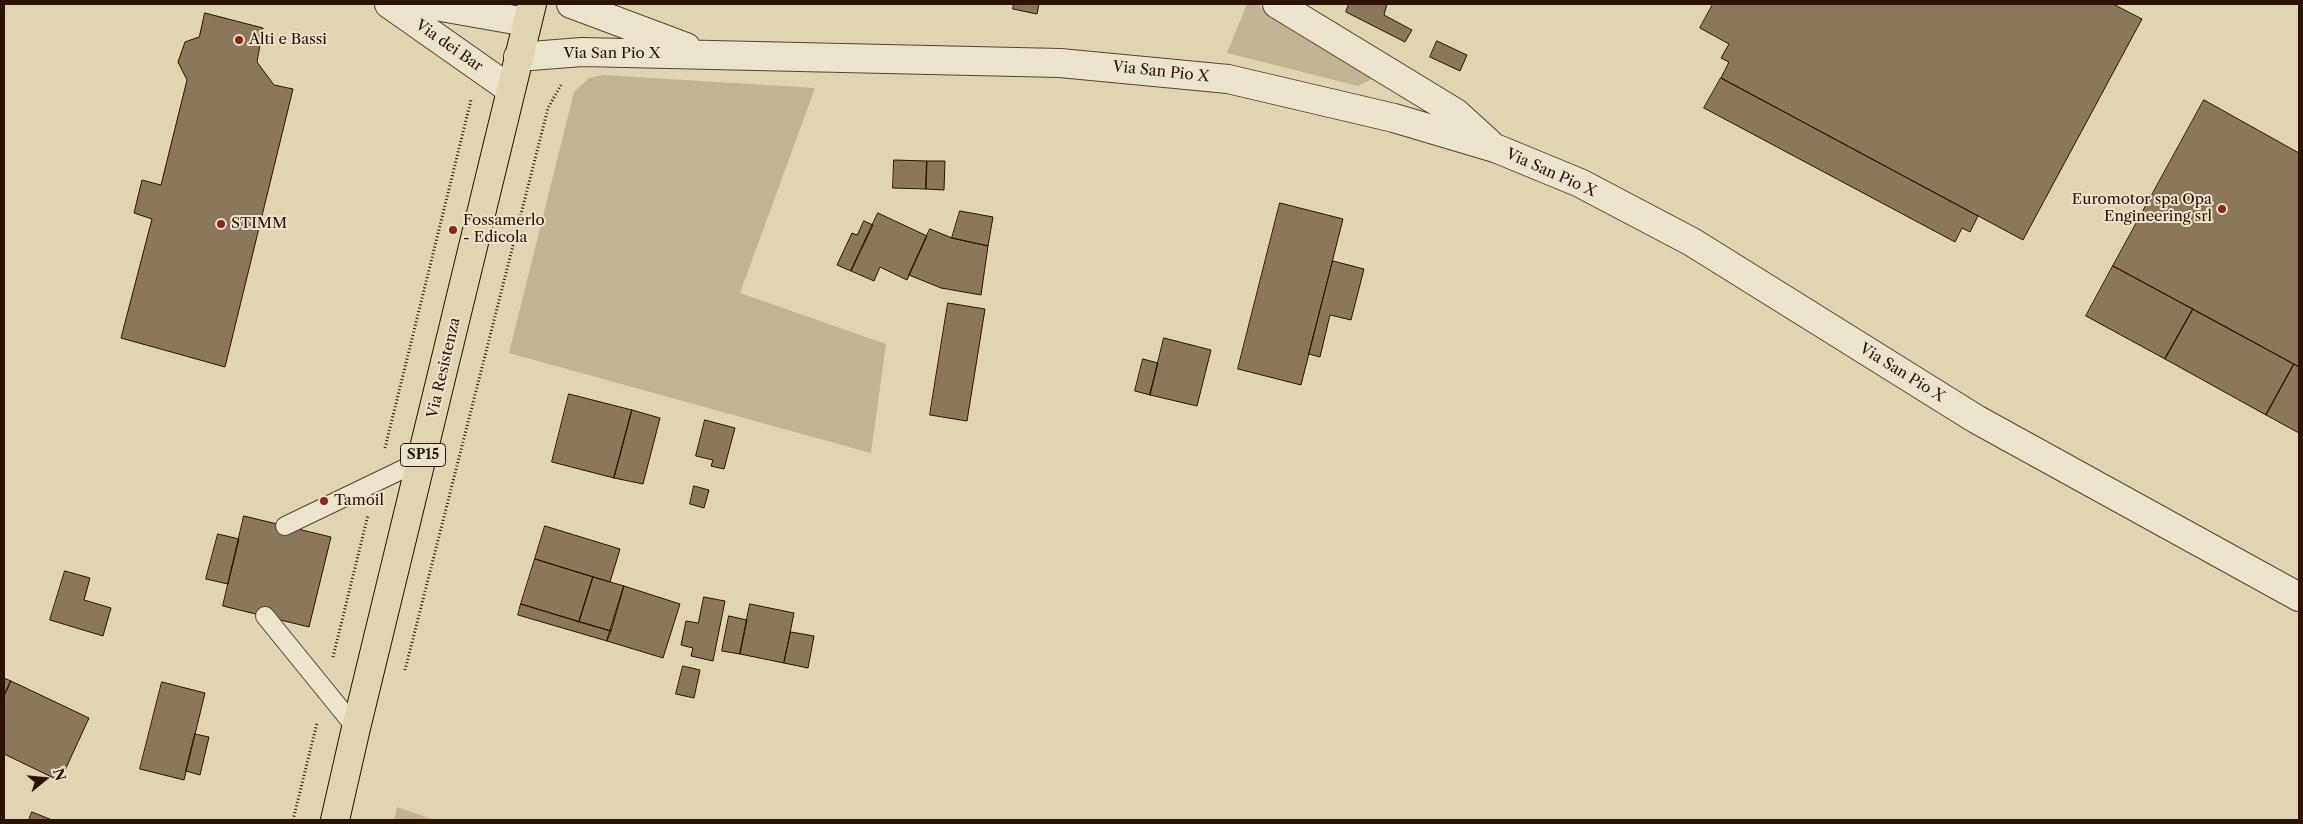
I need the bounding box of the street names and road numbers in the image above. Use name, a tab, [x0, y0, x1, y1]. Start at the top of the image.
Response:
street label: Via dei Bar	[412, 16, 486, 76]
street label: Via San Pio X	[564, 45, 660, 63]
street label: Via San Pio X	[1112, 58, 1210, 86]
street label: Via San Pio X	[1503, 145, 1599, 201]
street label: Via Resistenza	[424, 316, 464, 420]
street label: Via San Pio X	[1856, 340, 1948, 406]
road number: SP15	[400, 444, 446, 466]

